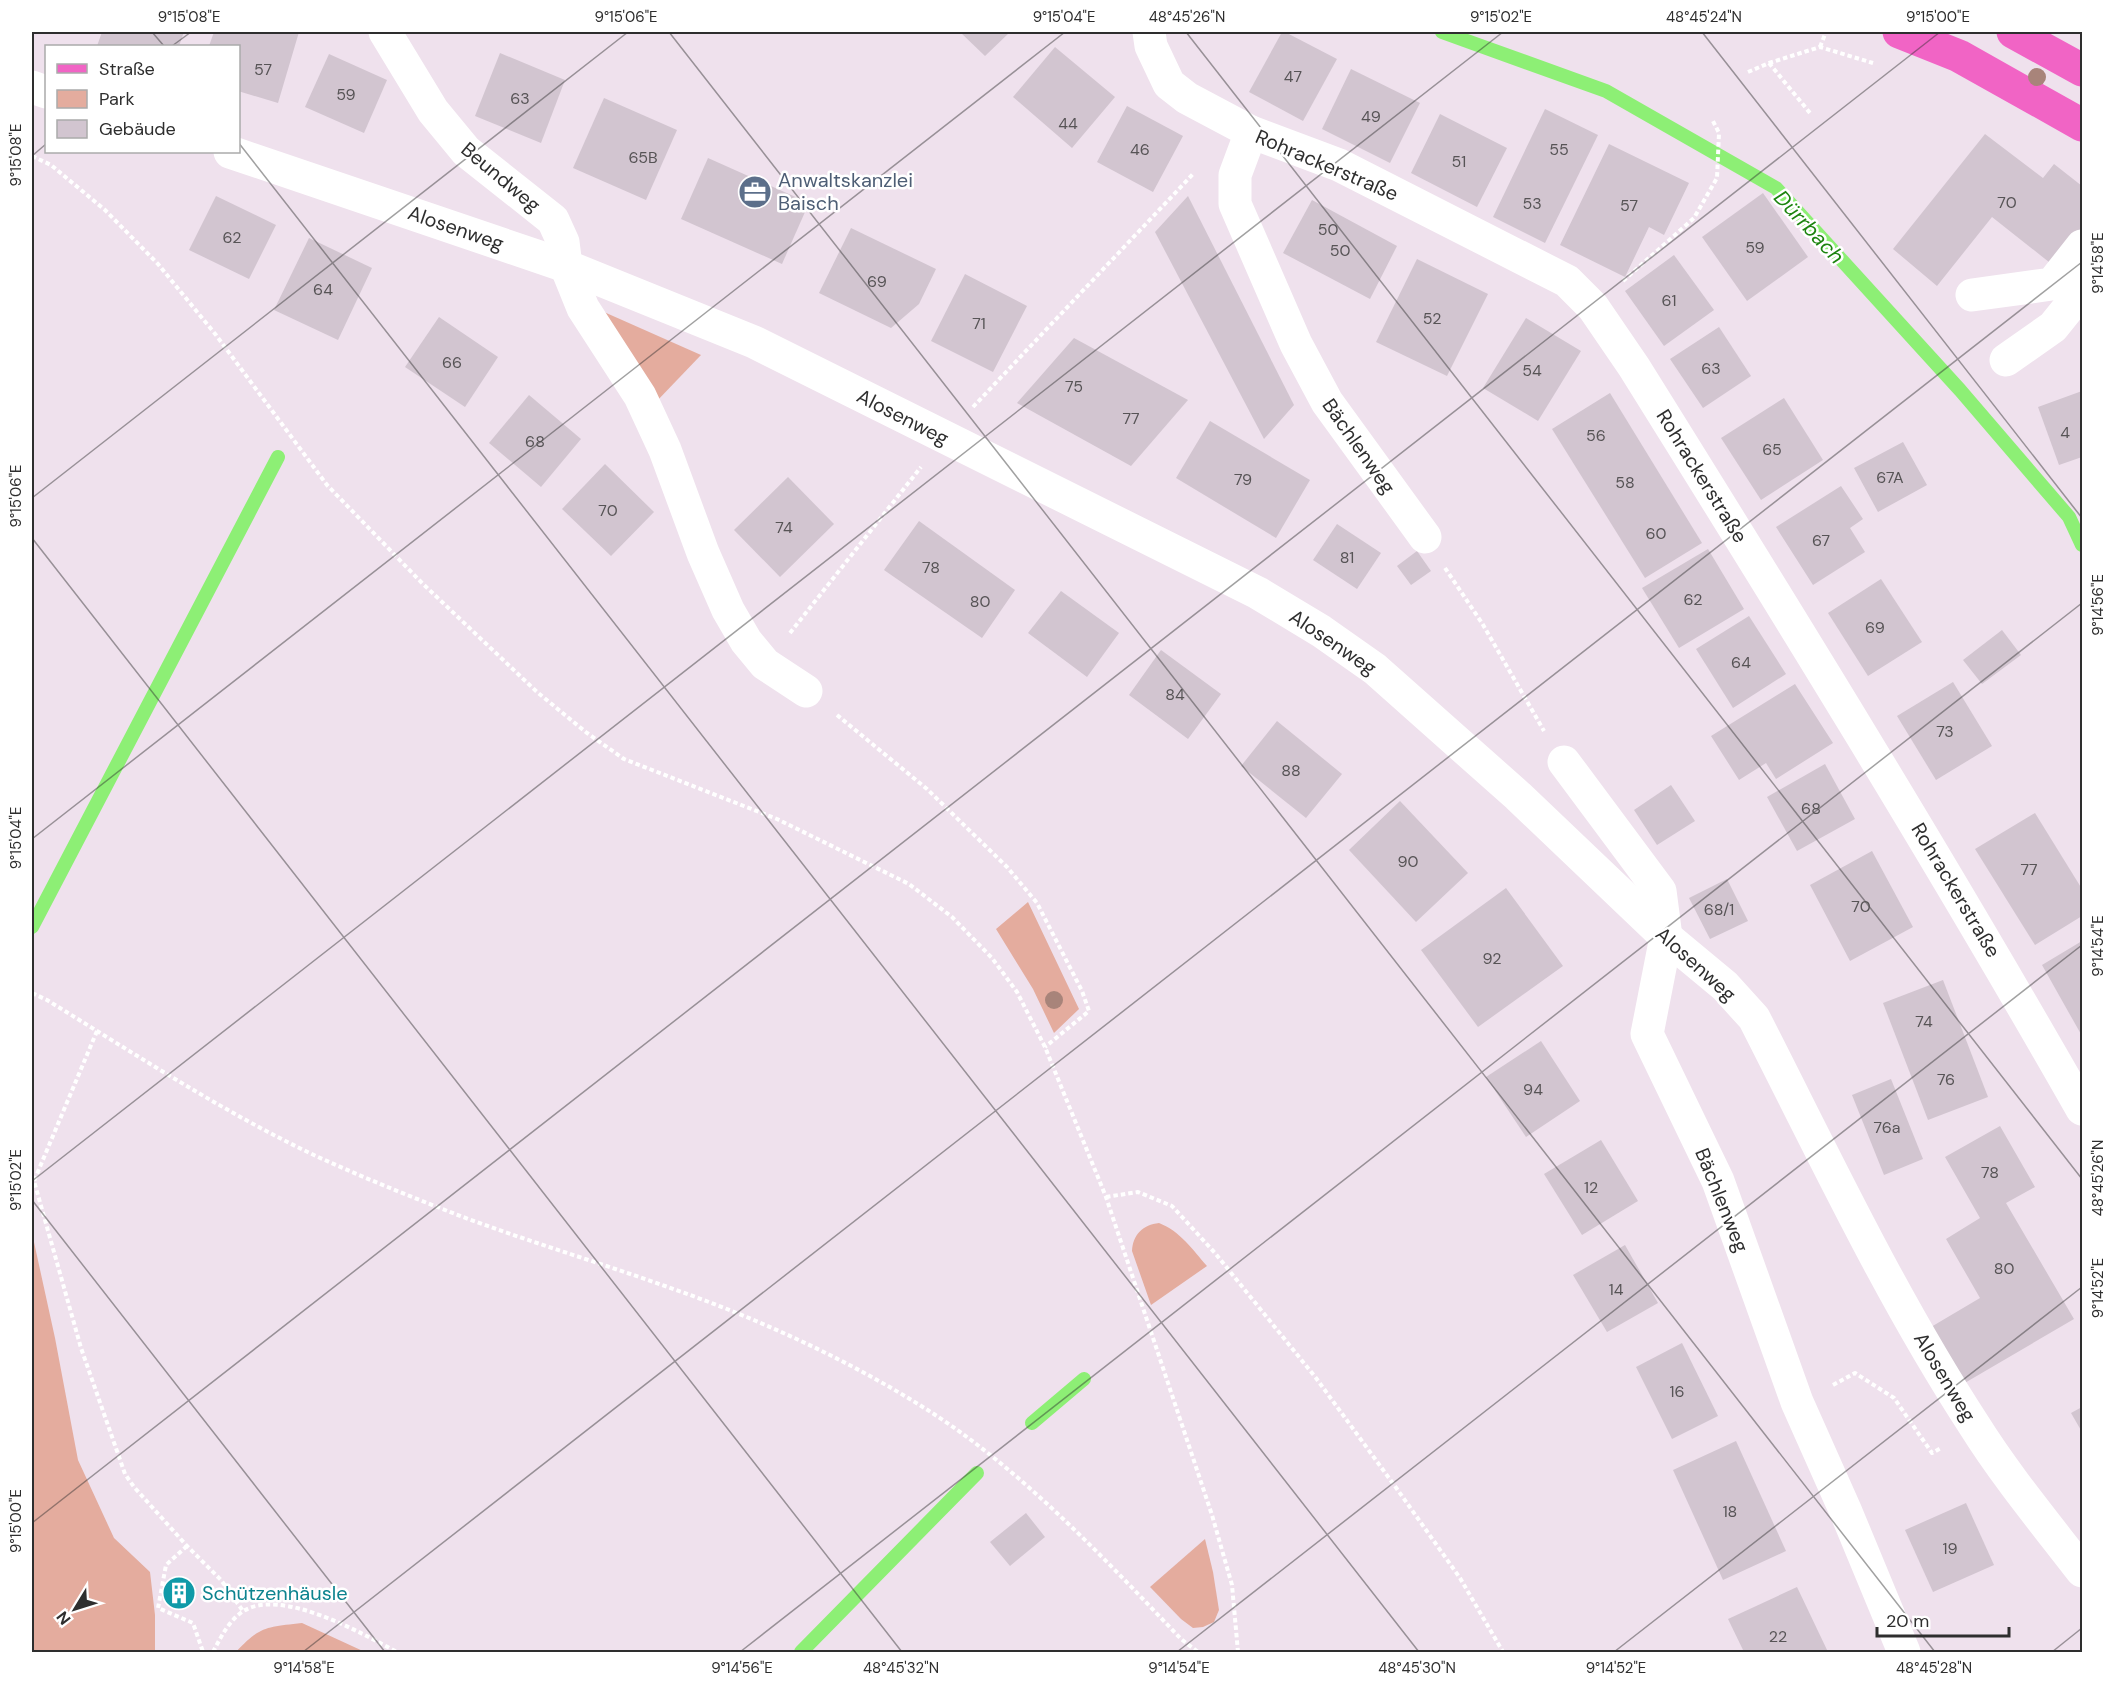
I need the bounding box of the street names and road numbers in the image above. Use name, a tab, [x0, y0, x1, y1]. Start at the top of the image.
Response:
street label: Rohrackerstraße	[1252, 123, 1402, 207]
street label: Beundweg	[456, 136, 546, 218]
street label: Alosenweg	[405, 199, 507, 257]
street label: Alosenweg	[853, 383, 953, 451]
street label: Bächlenweg	[1317, 393, 1401, 499]
street label: Rohrackerstraße	[1651, 404, 1753, 548]
street label: Alosenweg	[1284, 603, 1382, 681]
street label: Rohrackerstraße	[1906, 818, 2006, 962]
street label: Alosenweg	[1650, 921, 1742, 1007]
street label: Bächlenweg	[1689, 1144, 1755, 1256]
street label: Alosenweg	[1908, 1328, 1982, 1426]

